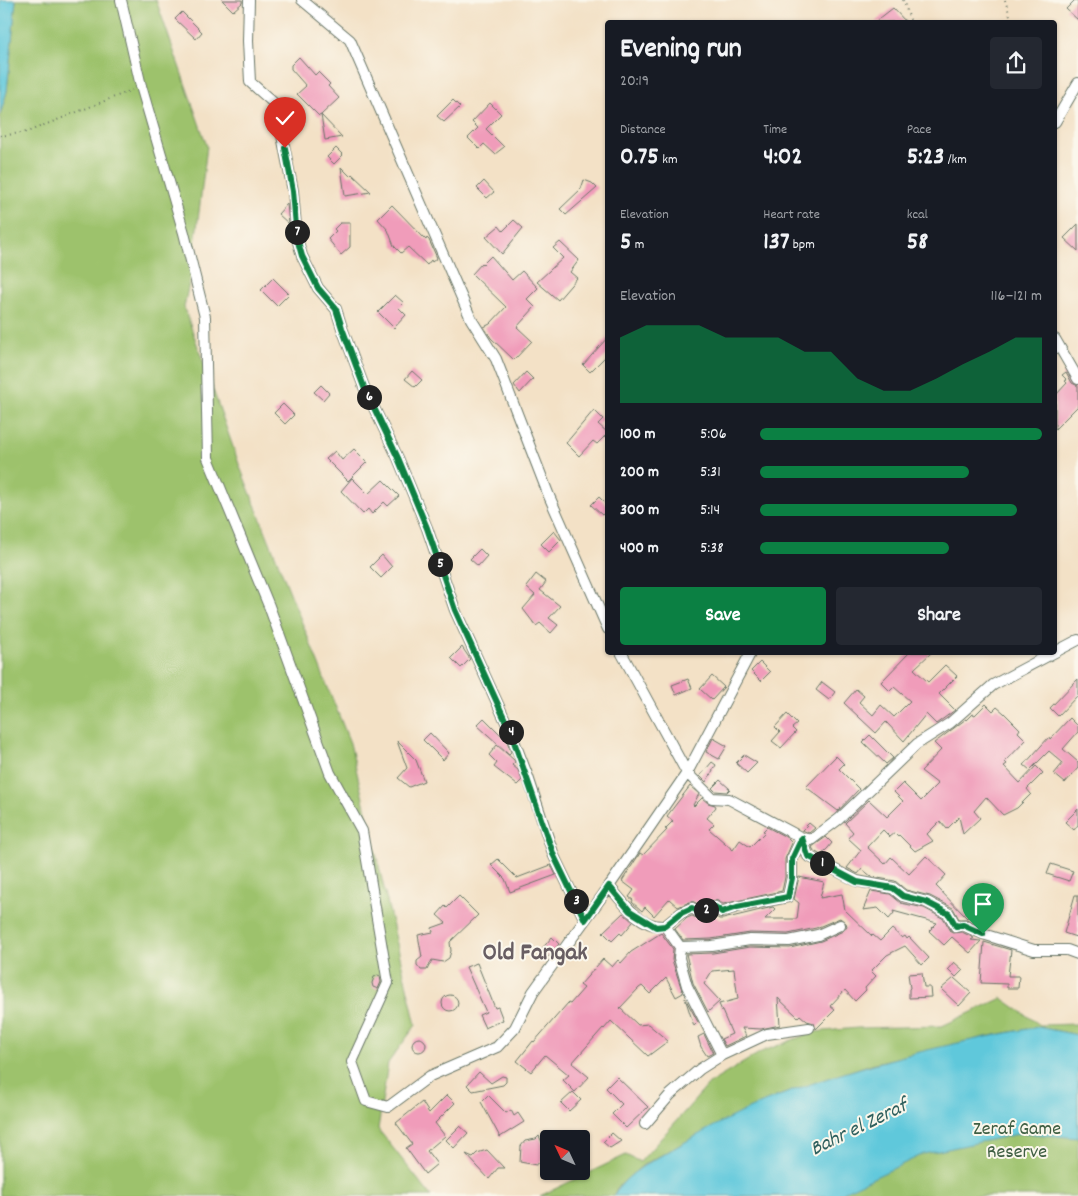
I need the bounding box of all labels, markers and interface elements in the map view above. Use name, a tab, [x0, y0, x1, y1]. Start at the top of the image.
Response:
text: Evening run	[620, 31, 742, 71]
button: share	[990, 37, 1042, 89]
text: 20:19	[620, 70, 649, 93]
pin	[264, 97, 306, 148]
icon: check	[271, 104, 299, 132]
text: Distance	[620, 120, 666, 140]
text: Time	[763, 120, 787, 140]
text: Pace	[907, 120, 931, 140]
text: 0.75	[620, 140, 659, 176]
text: 4:02	[763, 140, 802, 176]
text: 5:23	[907, 140, 944, 176]
text: km	[659, 150, 678, 170]
text: /km	[944, 150, 967, 170]
text: Elevation	[620, 205, 669, 225]
text: Heart rate	[763, 205, 820, 225]
text: kcal	[907, 205, 928, 225]
pin: 7	[284, 220, 310, 244]
text: 7	[295, 222, 300, 242]
text: 5	[620, 225, 632, 261]
text: 137	[763, 225, 789, 261]
text: 58	[907, 225, 928, 261]
text: m	[632, 235, 644, 255]
text: bpm	[789, 235, 815, 255]
text: Elevation	[620, 285, 676, 308]
text: 116–121 m	[991, 285, 1042, 308]
pin: 6	[356, 384, 382, 410]
text: 6	[366, 387, 373, 407]
text: 100 m	[620, 423, 656, 446]
text: 5:06	[700, 423, 727, 446]
text: 200 m	[620, 461, 659, 484]
text: 5:31	[700, 461, 721, 484]
text: 300 m	[620, 499, 659, 522]
text: 5:14	[700, 499, 720, 522]
text: 400 m	[620, 537, 659, 560]
text: 5:38	[700, 537, 724, 560]
pin: 5	[428, 552, 452, 576]
text: 5	[437, 554, 444, 574]
button: Save	[620, 587, 826, 645]
button: Share	[836, 587, 1042, 645]
pin: 4	[498, 720, 524, 744]
text: 4	[509, 722, 514, 742]
pin: 1	[810, 850, 834, 876]
text: 1	[821, 853, 824, 873]
pin	[962, 883, 1004, 934]
pin: 3	[564, 888, 588, 914]
icon: arrive	[969, 890, 997, 918]
text: 3	[573, 891, 580, 911]
pin: 2	[694, 898, 718, 922]
text: 2	[703, 900, 710, 920]
district label: Old Fangak	[482, 936, 588, 972]
water label: Bahr el Zeraf	[806, 1090, 917, 1165]
park label: Zeraf Game Reserve	[973, 1116, 1061, 1167]
north arrow	[540, 1130, 590, 1180]
map controls	[540, 1130, 590, 1180]

